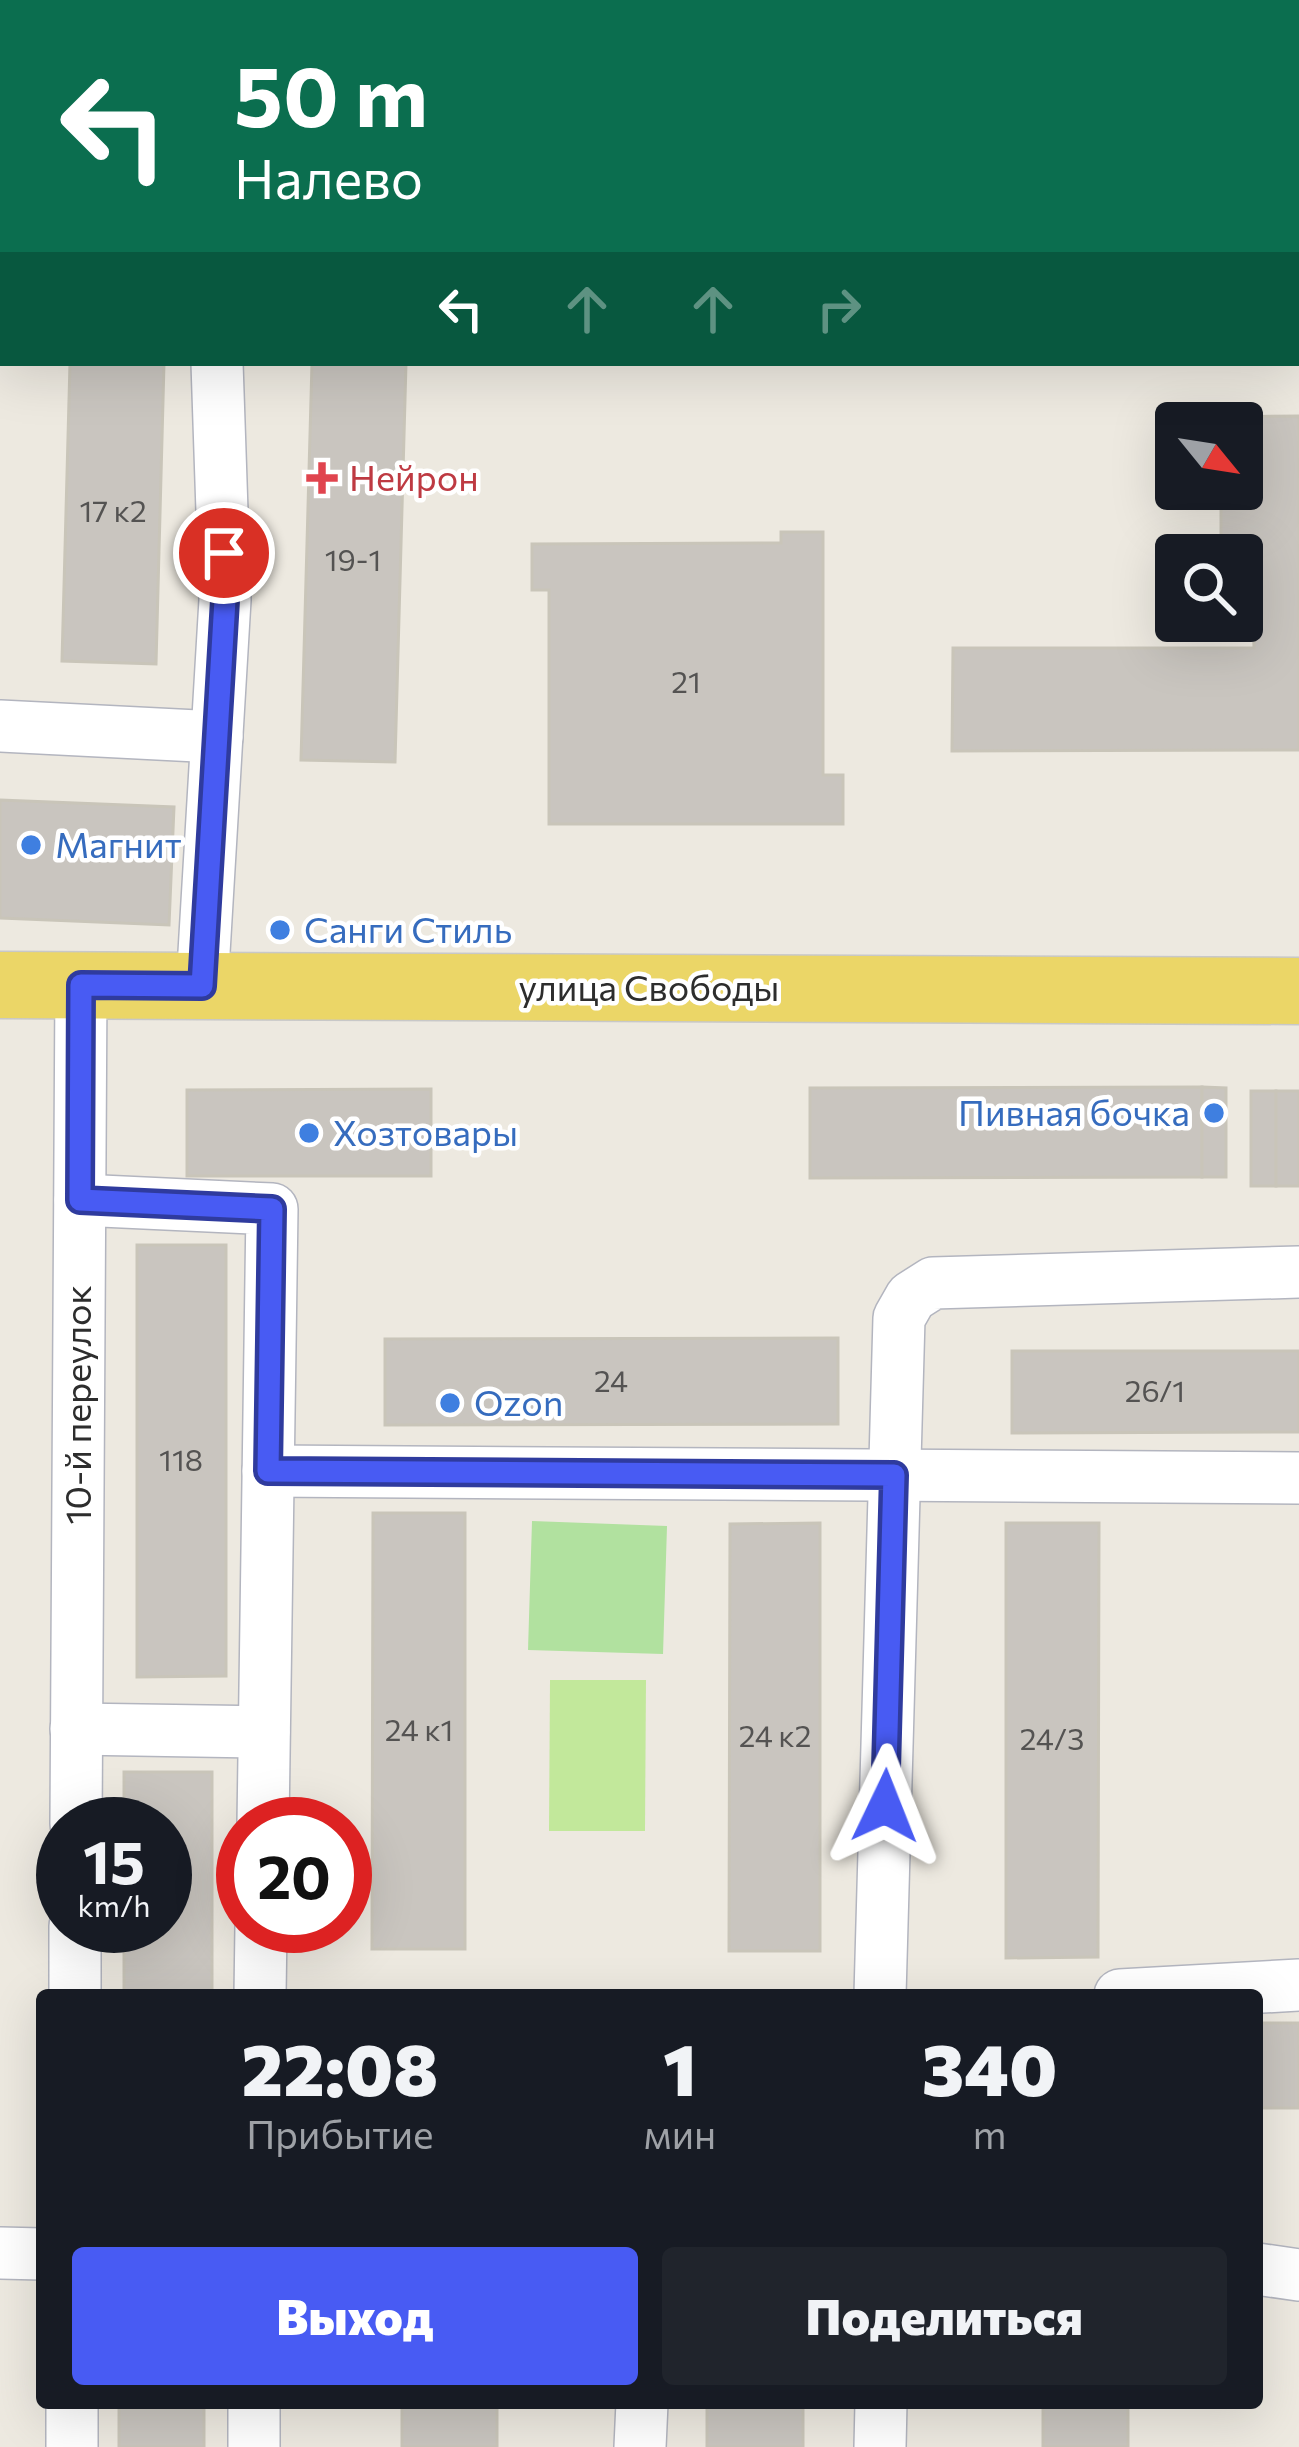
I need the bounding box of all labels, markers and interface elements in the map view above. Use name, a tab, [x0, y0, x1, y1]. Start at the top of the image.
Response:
text: 50 m	[234, 42, 428, 144]
icon: left	[36, 48, 192, 204]
text: Налево	[234, 144, 423, 210]
icon: left	[428, 276, 494, 342]
icon: ahead	[554, 276, 620, 342]
icon: ahead	[680, 276, 746, 342]
icon: right	[806, 276, 872, 342]
north arrow	[1155, 402, 1263, 510]
map controls	[1155, 402, 1263, 642]
place label: Нейрон	[349, 454, 479, 498]
marker: Нейрон	[306, 462, 338, 494]
house number: 17 к2	[79, 491, 147, 528]
pin	[173, 502, 275, 604]
icon: arrive	[191, 520, 257, 586]
button: search	[1155, 534, 1263, 642]
house number: 19-1	[325, 540, 381, 577]
house number: 21	[671, 662, 701, 699]
place label: Магнит	[55, 821, 182, 865]
marker: Магнит	[18, 832, 44, 858]
place label: Санги Стиль	[304, 906, 512, 950]
marker: Санги Стиль	[267, 917, 293, 943]
street label: улица Свободы	[519, 964, 779, 1008]
place label: Пивная бочка	[958, 1089, 1190, 1133]
marker: Пивная бочка	[1201, 1100, 1227, 1126]
place label: Хозтовары	[333, 1109, 518, 1153]
marker: Хозтовары	[296, 1120, 322, 1146]
street label: 10-й переулок	[54, 1285, 98, 1525]
house number: 24	[594, 1361, 628, 1398]
house number: 26/1	[1125, 1371, 1185, 1408]
place label: Ozon	[474, 1379, 563, 1423]
marker: Ozon	[437, 1390, 463, 1416]
house number: 118	[159, 1440, 203, 1477]
house number: 24 к1	[385, 1710, 453, 1747]
house number: 24 к2	[739, 1716, 811, 1753]
house number: 24/3	[1020, 1719, 1084, 1756]
position arrow	[822, 1743, 948, 1869]
speed limit sign: 20	[216, 1797, 372, 1953]
text: 15	[83, 1823, 145, 1896]
text: km/h	[78, 1886, 150, 1923]
text: 22:08	[242, 2023, 438, 2111]
text: 1	[663, 2023, 697, 2111]
text: 340	[922, 2023, 1057, 2111]
text: Прибытие	[246, 2109, 434, 2157]
text: мин	[644, 2109, 716, 2157]
text: m	[973, 2109, 1007, 2157]
button: Выход	[72, 2247, 638, 2385]
button: Поделиться	[662, 2247, 1227, 2385]

